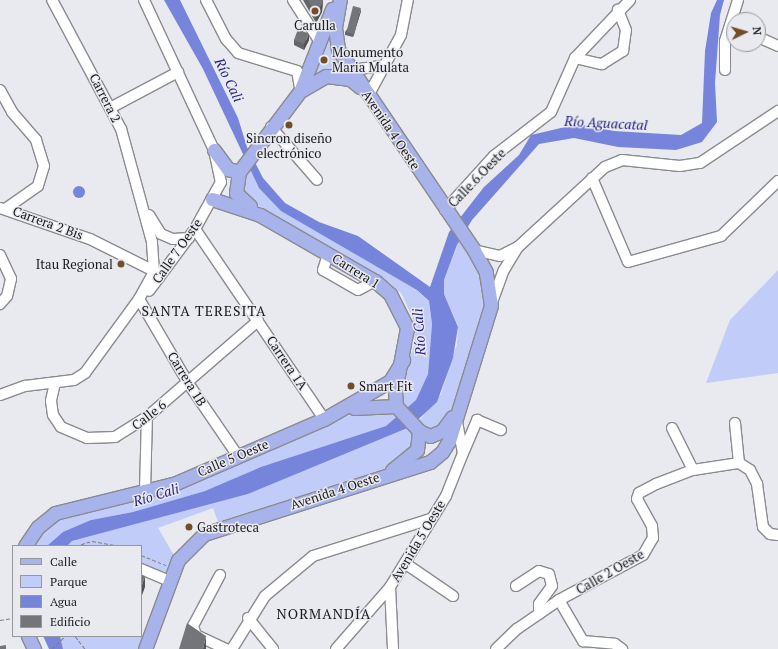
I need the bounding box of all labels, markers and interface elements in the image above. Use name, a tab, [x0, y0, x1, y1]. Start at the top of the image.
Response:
marker: Carulla	[310, 6, 320, 16]
north arrow	[726, 12, 766, 52]
place label: Carulla	[294, 17, 336, 33]
text: N	[750, 26, 764, 36]
place label: Monumento Maria Mulata	[332, 45, 409, 76]
water label: Río Cali	[211, 55, 247, 105]
marker: Monumento Maria Mulata	[319, 55, 329, 65]
street label: Carrera 2	[86, 71, 124, 125]
street label: Avenida 4 Oeste	[359, 87, 423, 173]
water label: Río Aguacatal	[564, 112, 648, 134]
marker: Sincron diseño electrónico	[284, 120, 294, 130]
place label: Sincron diseño electrónico	[246, 131, 332, 162]
street label: Calle 6 Oeste	[445, 145, 509, 211]
street label: Carrera 2 Bis	[11, 203, 85, 243]
street label: Calle 7 Oeste	[149, 216, 205, 286]
street label: Carrera 1	[329, 250, 383, 292]
place label: Itau Regional	[36, 256, 113, 272]
marker: Itau Regional	[116, 259, 126, 269]
district label: SANTA TERESITA	[141, 303, 267, 319]
water label: Río Cali	[409, 308, 429, 356]
street label: Carrera 1A	[263, 333, 311, 393]
street label: Carrera 1B	[164, 349, 210, 409]
place label: Smart Fit	[359, 378, 413, 394]
marker: Smart Fit	[346, 381, 356, 391]
street label: Calle 6	[129, 397, 169, 433]
street label: Calle 5 Oeste	[195, 436, 271, 480]
street label: Avenida 4 Oeste	[289, 469, 381, 513]
water label: Río Cali	[131, 480, 181, 510]
street label: Avenida 5 Oeste	[387, 497, 449, 585]
place label: Gastroteca	[197, 519, 259, 535]
marker: Gastroteca	[184, 522, 194, 532]
legend	[12, 545, 142, 637]
street label: Calle 2 Oeste	[573, 546, 647, 598]
text: Calle	[50, 554, 77, 569]
text: Parque	[50, 574, 87, 589]
text: Agua	[50, 594, 77, 609]
district label: NORMANDÍA	[277, 606, 371, 622]
text: Edificio	[50, 614, 90, 629]

